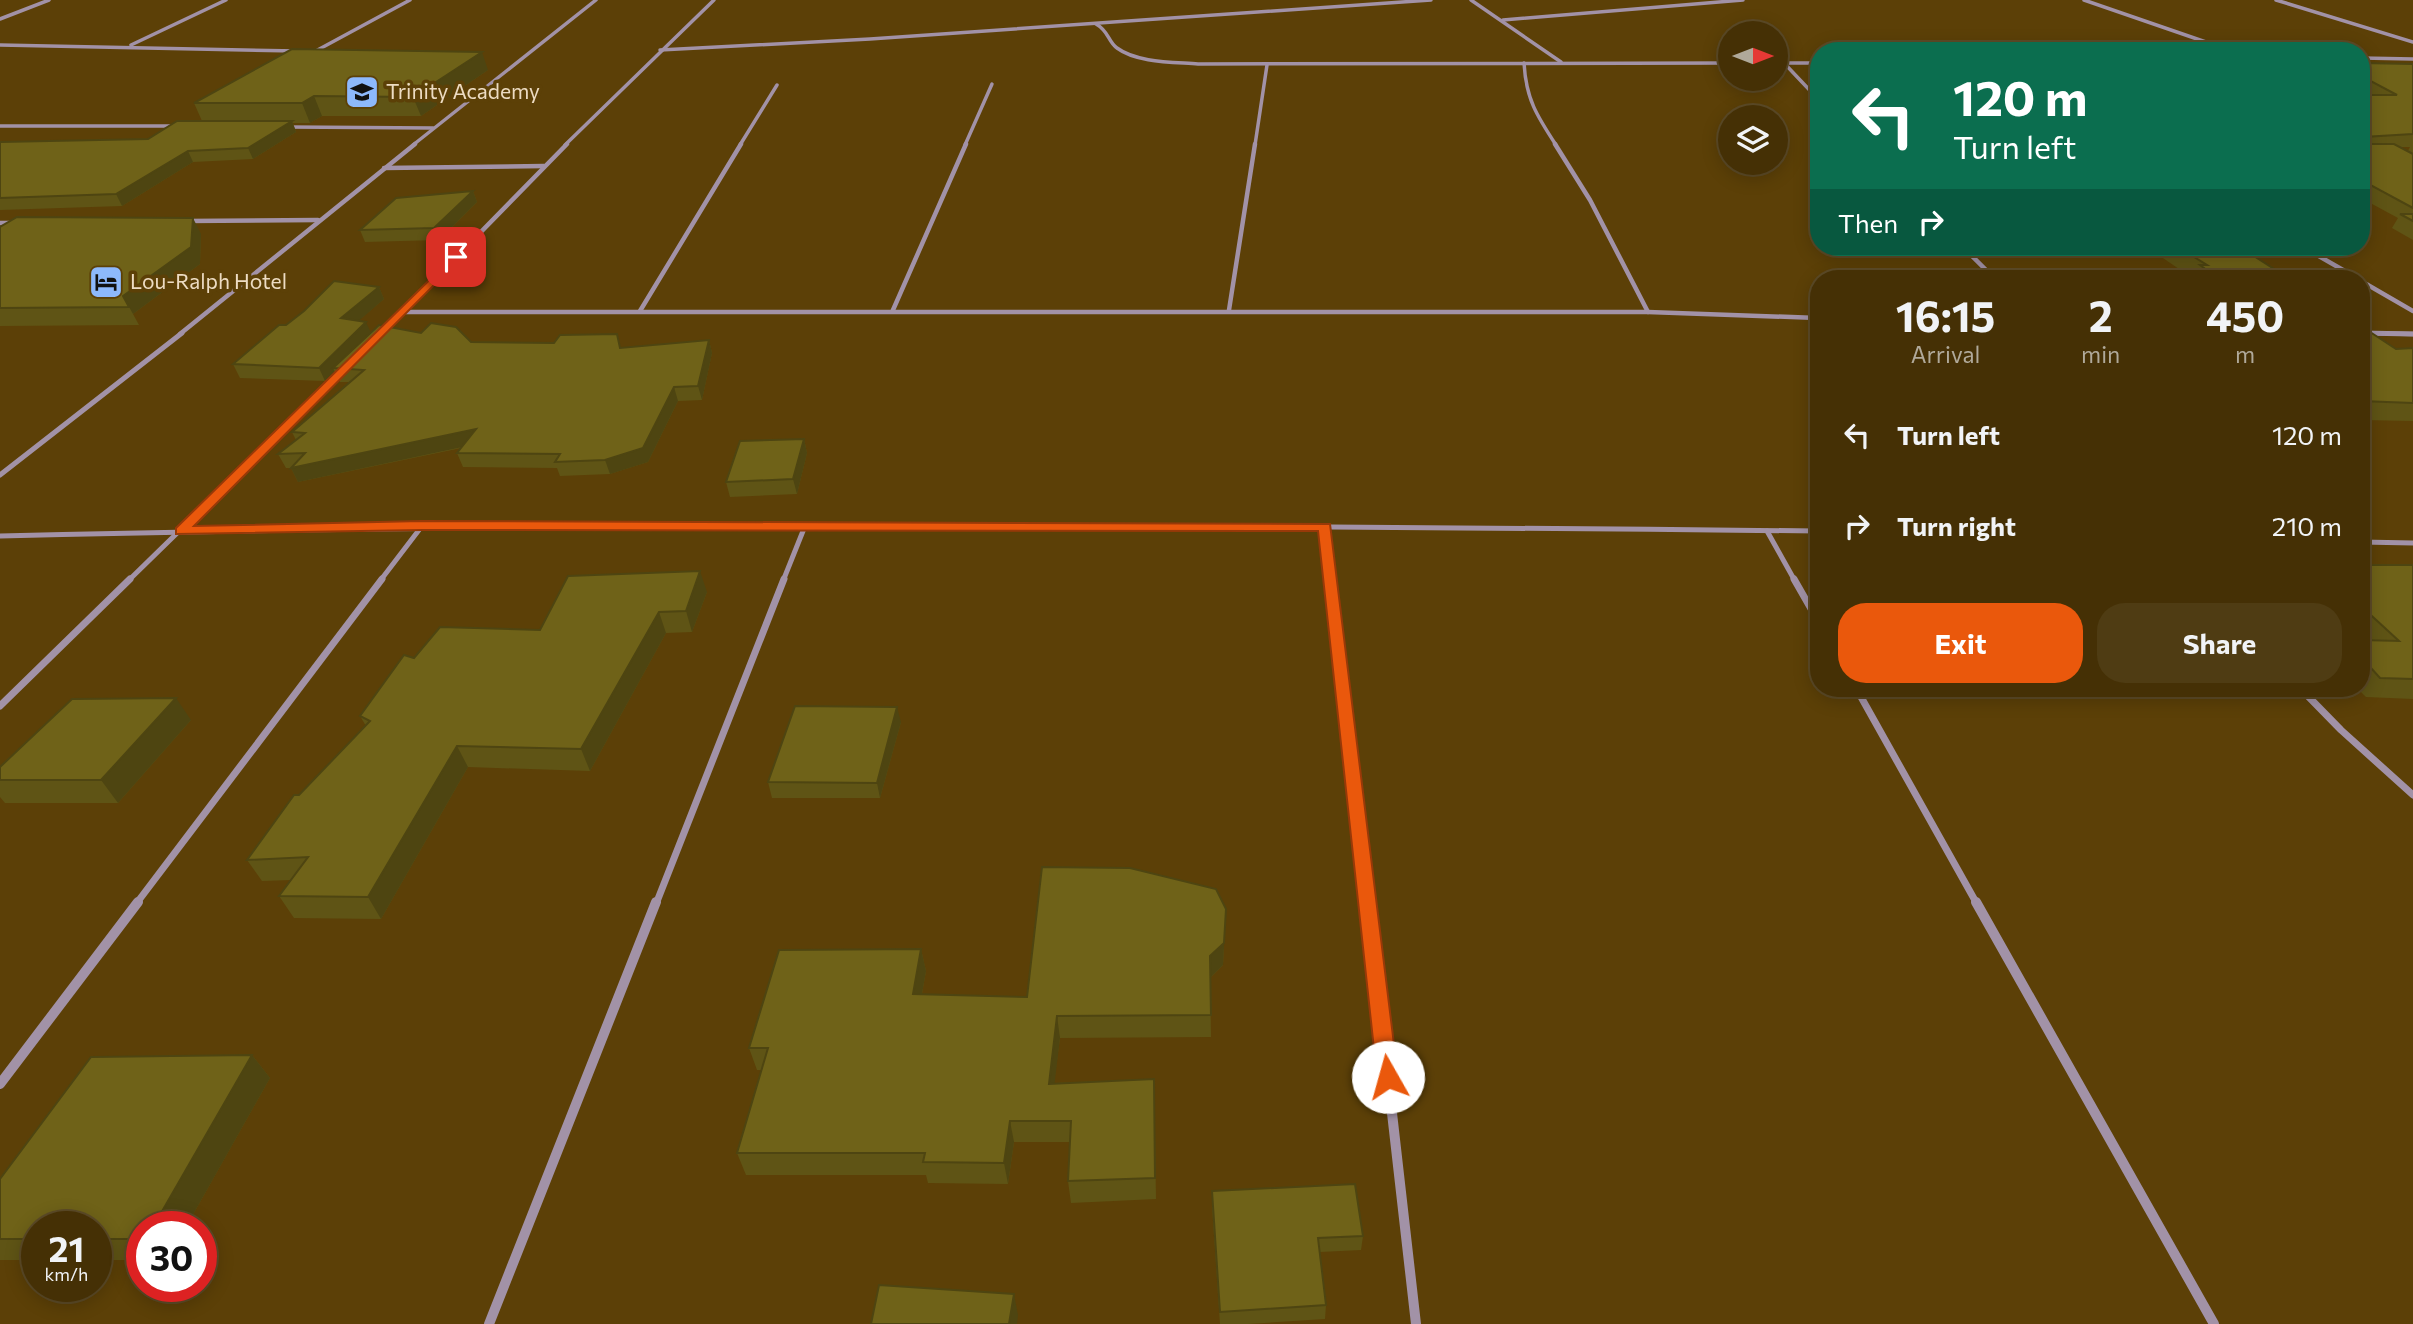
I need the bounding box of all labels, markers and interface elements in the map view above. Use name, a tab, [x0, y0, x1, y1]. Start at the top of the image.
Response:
north arrow	[1718, 21, 1788, 91]
map controls	[1718, 21, 1788, 175]
text: 120 m	[1953, 66, 2087, 126]
icon: left	[1838, 70, 1929, 161]
school or university icon: Trinity Academy	[343, 73, 381, 111]
place label: Trinity Academy	[386, 78, 540, 103]
button: layers	[1718, 105, 1788, 175]
text: Turn left	[1953, 126, 2077, 166]
icon: right	[1912, 203, 1950, 241]
text: Then	[1838, 207, 1898, 238]
pin	[426, 227, 486, 287]
icon: arrive	[437, 238, 475, 276]
hotel icon: Lou-Ralph Hotel	[87, 263, 125, 301]
place label: Lou-Ralph Hotel	[130, 268, 287, 293]
text: 16:15	[1896, 289, 1995, 341]
text: 2	[2089, 289, 2113, 341]
text: 450	[2206, 289, 2284, 341]
text: Arrival	[1911, 340, 1980, 368]
text: min	[2081, 340, 2120, 368]
text: m	[2235, 340, 2255, 368]
icon: left	[1838, 416, 1876, 454]
text: Turn left	[1897, 419, 2000, 450]
text: 120 m	[2272, 419, 2342, 450]
icon: right	[1838, 507, 1876, 545]
text: Turn right	[1897, 510, 2016, 541]
text: 210 m	[2272, 510, 2342, 541]
button: Exit	[1838, 603, 2083, 683]
button: Share	[2097, 603, 2342, 683]
position arrow	[1351, 1040, 1425, 1114]
speed limit sign: 30	[126, 1211, 217, 1302]
text: 21	[49, 1226, 84, 1269]
text: km/h	[45, 1263, 88, 1285]

